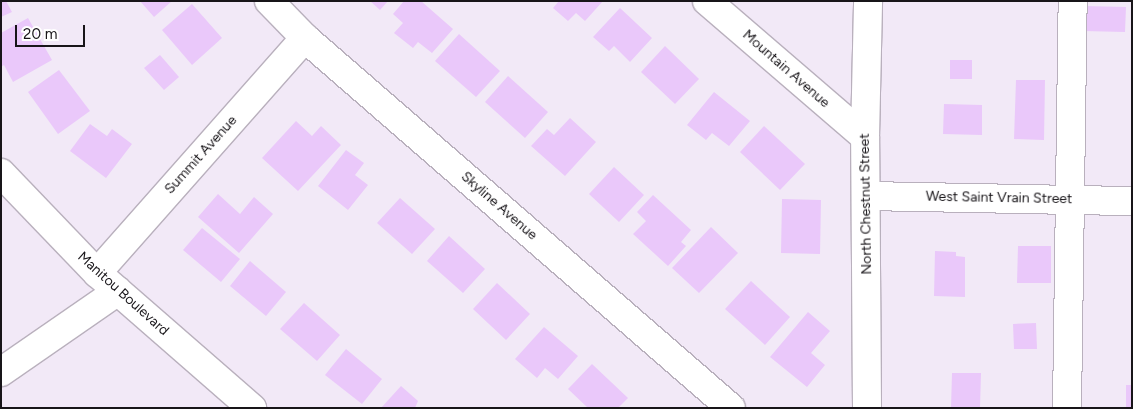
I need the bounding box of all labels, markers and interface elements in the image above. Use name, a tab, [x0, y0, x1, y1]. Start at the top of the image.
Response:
scale bar	[18, 15, 88, 47]
text: 20 m	[23, 25, 57, 43]
street label: Mountain Avenue	[739, 27, 833, 111]
street label: Summit Avenue	[161, 112, 241, 198]
street label: North Chestnut Street	[856, 133, 876, 275]
street label: Skyline Avenue	[458, 168, 540, 244]
street label: West Saint Vrain Street	[926, 188, 1072, 208]
street label: Manitou Boulevard	[74, 249, 172, 339]

